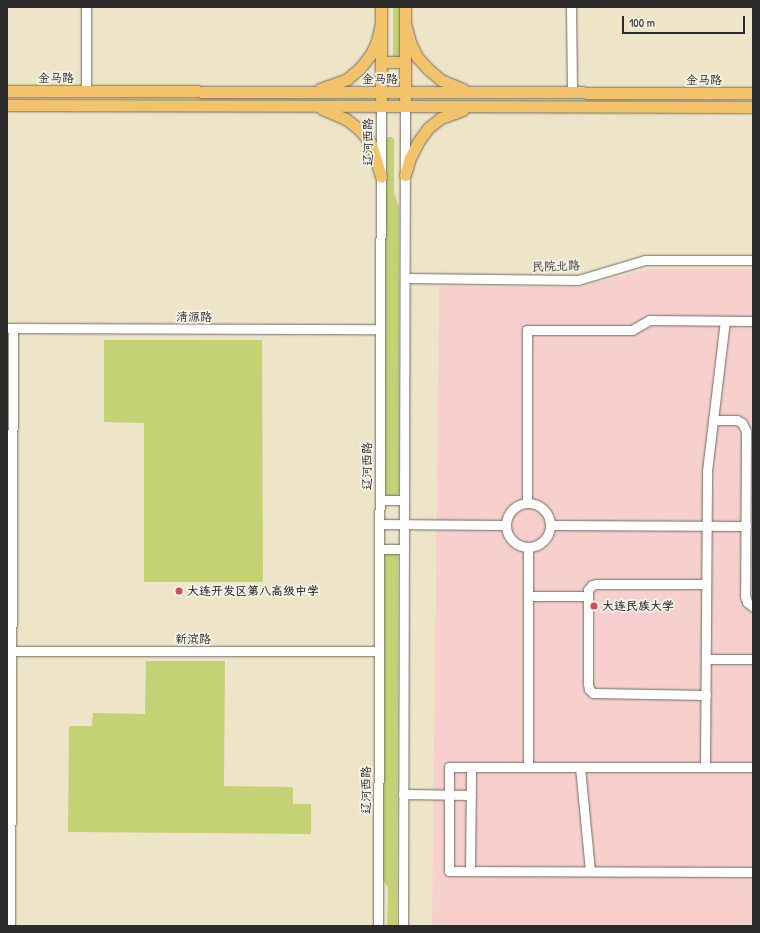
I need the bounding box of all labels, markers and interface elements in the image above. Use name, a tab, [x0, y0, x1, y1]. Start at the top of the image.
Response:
scale bar	[624, 8, 747, 34]
text: 100 m	[629, 14, 655, 31]
street label: 金马路	[38, 71, 74, 85]
street label: 金马路	[362, 72, 398, 86]
street label: 金马路	[686, 73, 722, 87]
street label: 辽河西路	[361, 118, 375, 166]
street label: 民院北路	[532, 258, 580, 274]
street label: 清源路	[176, 310, 212, 324]
street label: 辽河西路	[360, 442, 374, 490]
place label: 大连开发区第八高级中学	[187, 584, 319, 598]
marker: 大连开发区第八高级中学	[174, 586, 184, 596]
place label: 大连民族大学	[602, 599, 674, 613]
marker: 大连民族大学	[589, 601, 599, 611]
street label: 新滨路	[175, 632, 211, 646]
street label: 辽河西路	[359, 766, 373, 814]

